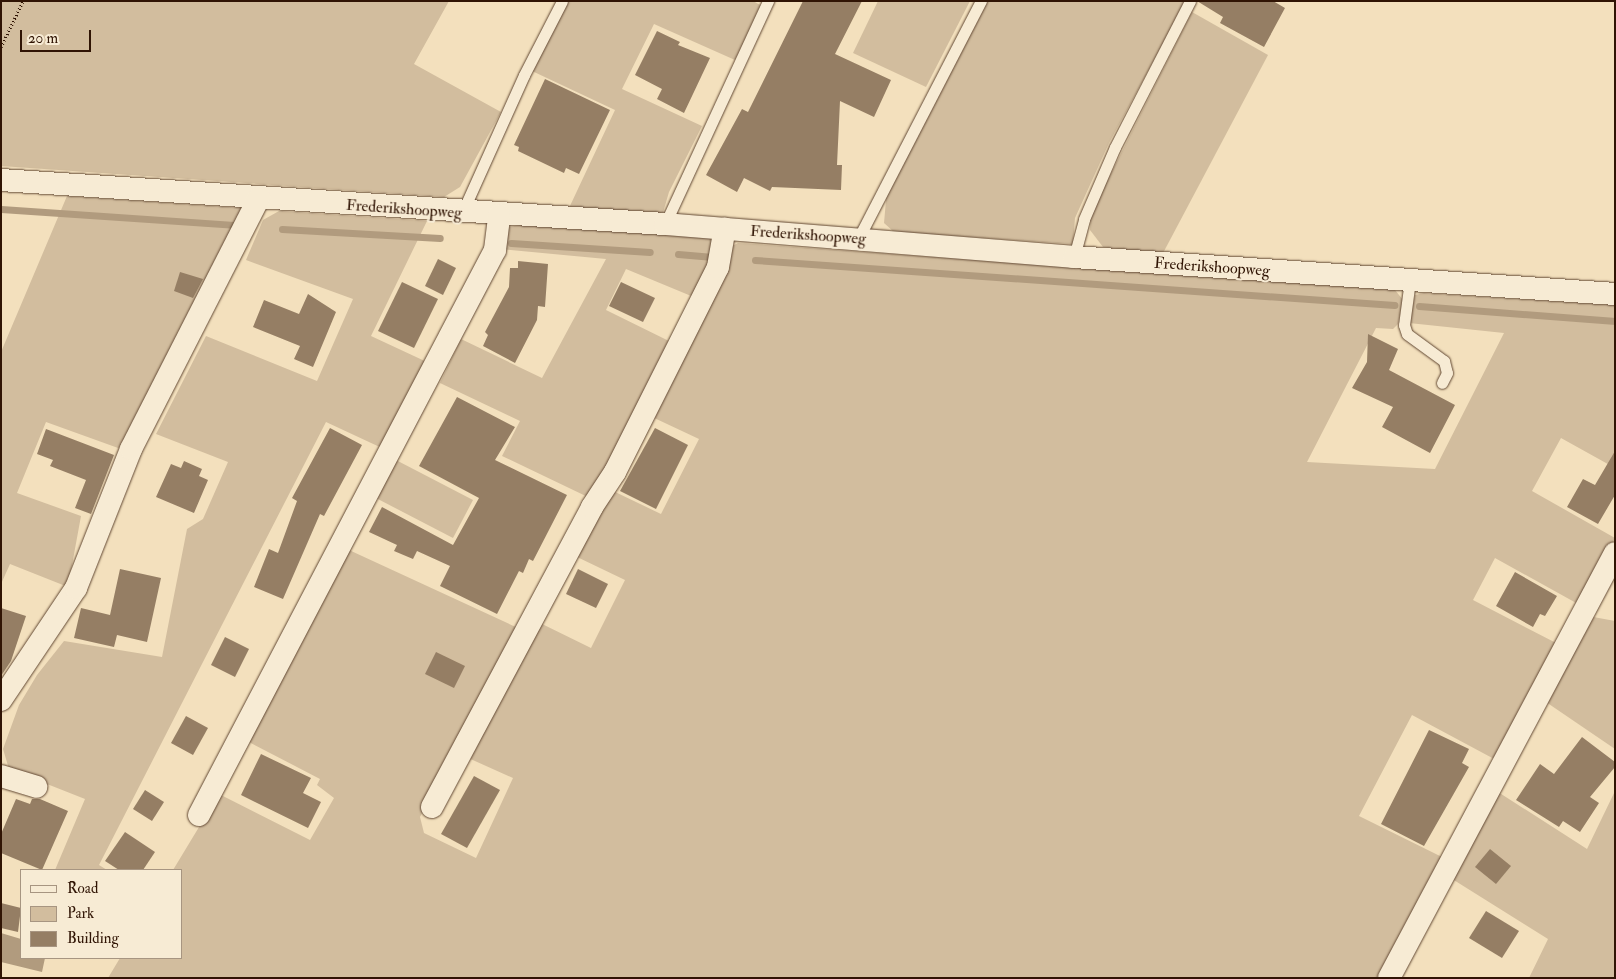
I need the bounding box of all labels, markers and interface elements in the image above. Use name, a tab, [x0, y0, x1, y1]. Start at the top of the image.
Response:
scale bar	[22, 20, 94, 52]
text: 20 m	[28, 29, 58, 48]
street label: Frederikshoopweg	[345, 195, 463, 223]
street label: Frederikshoopweg	[749, 221, 867, 249]
street label: Frederikshoopweg	[1153, 253, 1271, 281]
legend	[20, 869, 182, 959]
text: Road	[67, 879, 98, 898]
text: Park	[67, 904, 94, 923]
text: Building	[67, 929, 119, 948]

